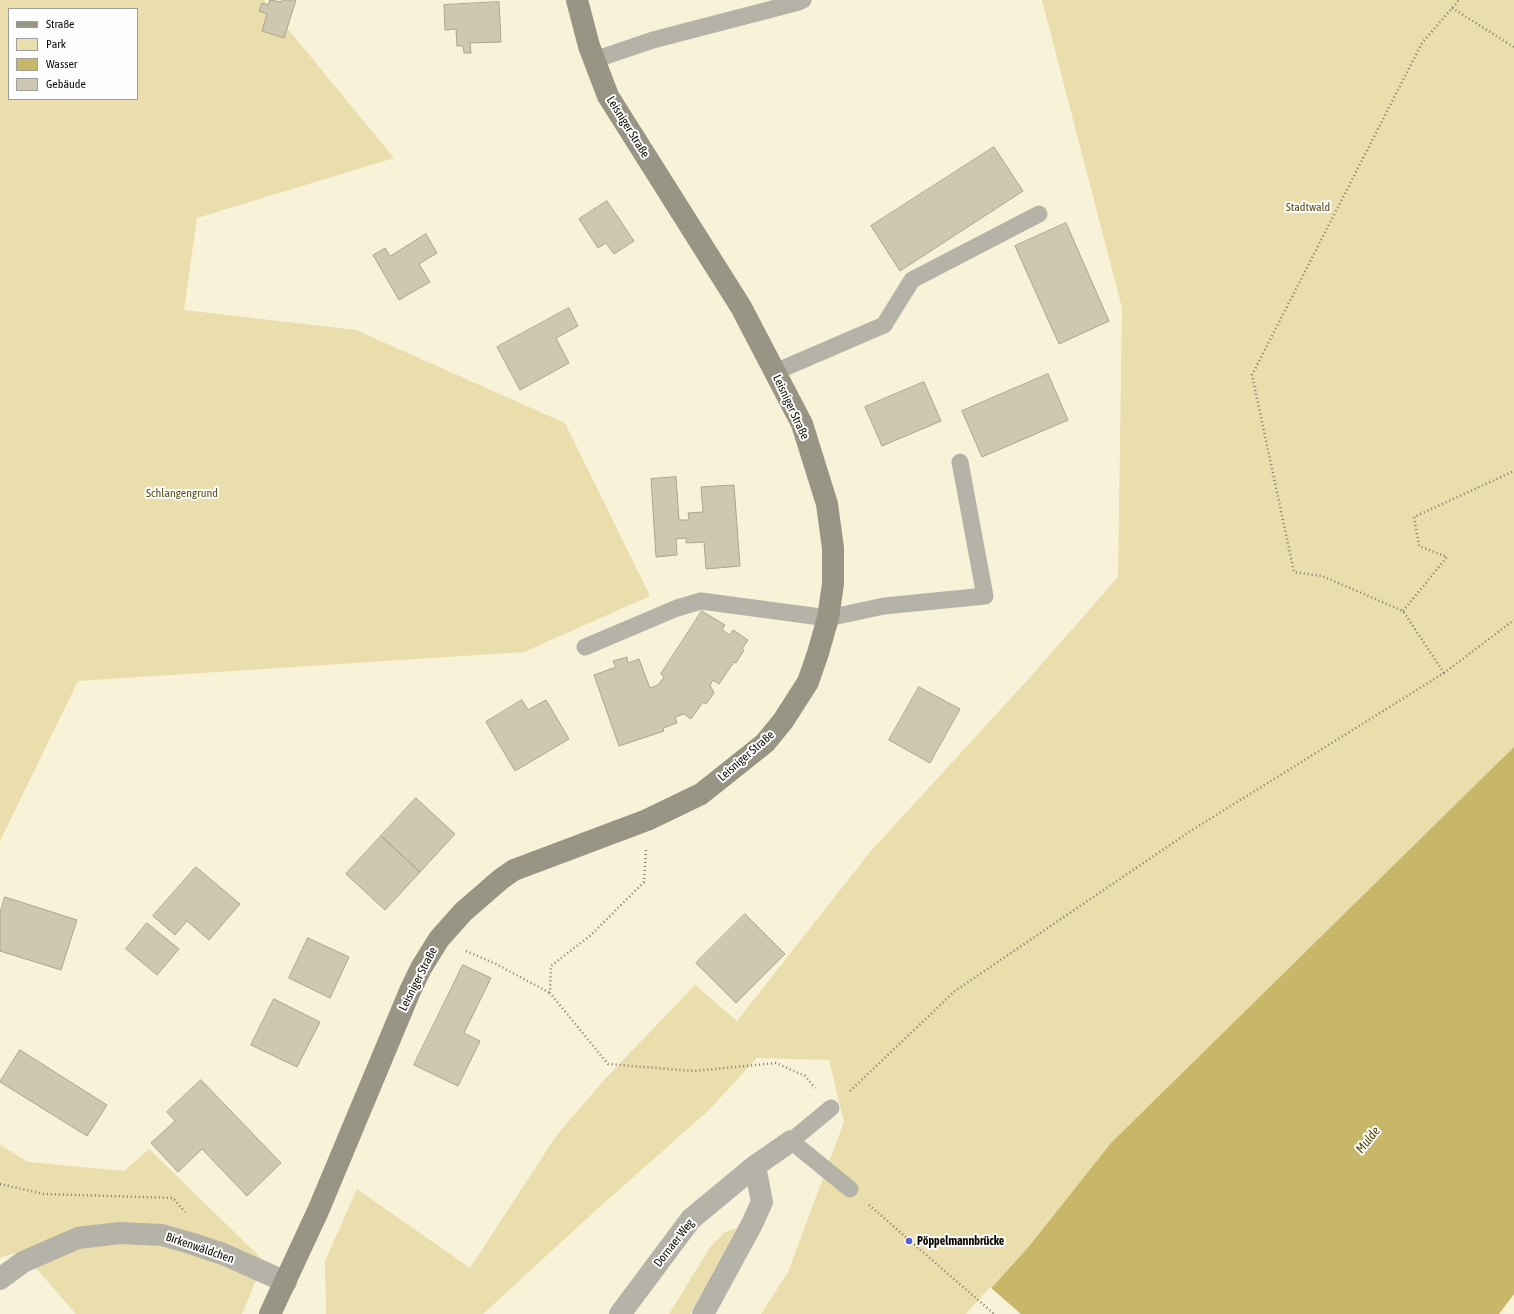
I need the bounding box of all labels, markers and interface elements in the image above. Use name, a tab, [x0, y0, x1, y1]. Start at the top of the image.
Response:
legend	[8, 8, 138, 100]
text: Straße	[46, 17, 74, 31]
text: Park	[46, 37, 66, 51]
text: Wasser	[46, 57, 77, 71]
text: Gebäude	[46, 77, 86, 91]
street label: Leisniger Straße	[603, 94, 653, 160]
park label: Stadtwald	[1286, 200, 1330, 214]
street label: Leisniger Straße	[770, 372, 812, 442]
park label: Schlangengrund	[146, 486, 218, 500]
street label: Leisniger Straße	[715, 728, 777, 784]
street label: Leisniger Straße	[396, 945, 440, 1013]
water label: Mulde	[1352, 1123, 1384, 1157]
street label: Dornaer Weg	[651, 1216, 697, 1270]
street label: Birkenwäldchen	[164, 1230, 236, 1266]
place label: Pöppelmannbrücke	[917, 1234, 1004, 1248]
marker: Pöppelmannbrücke	[904, 1236, 914, 1246]

